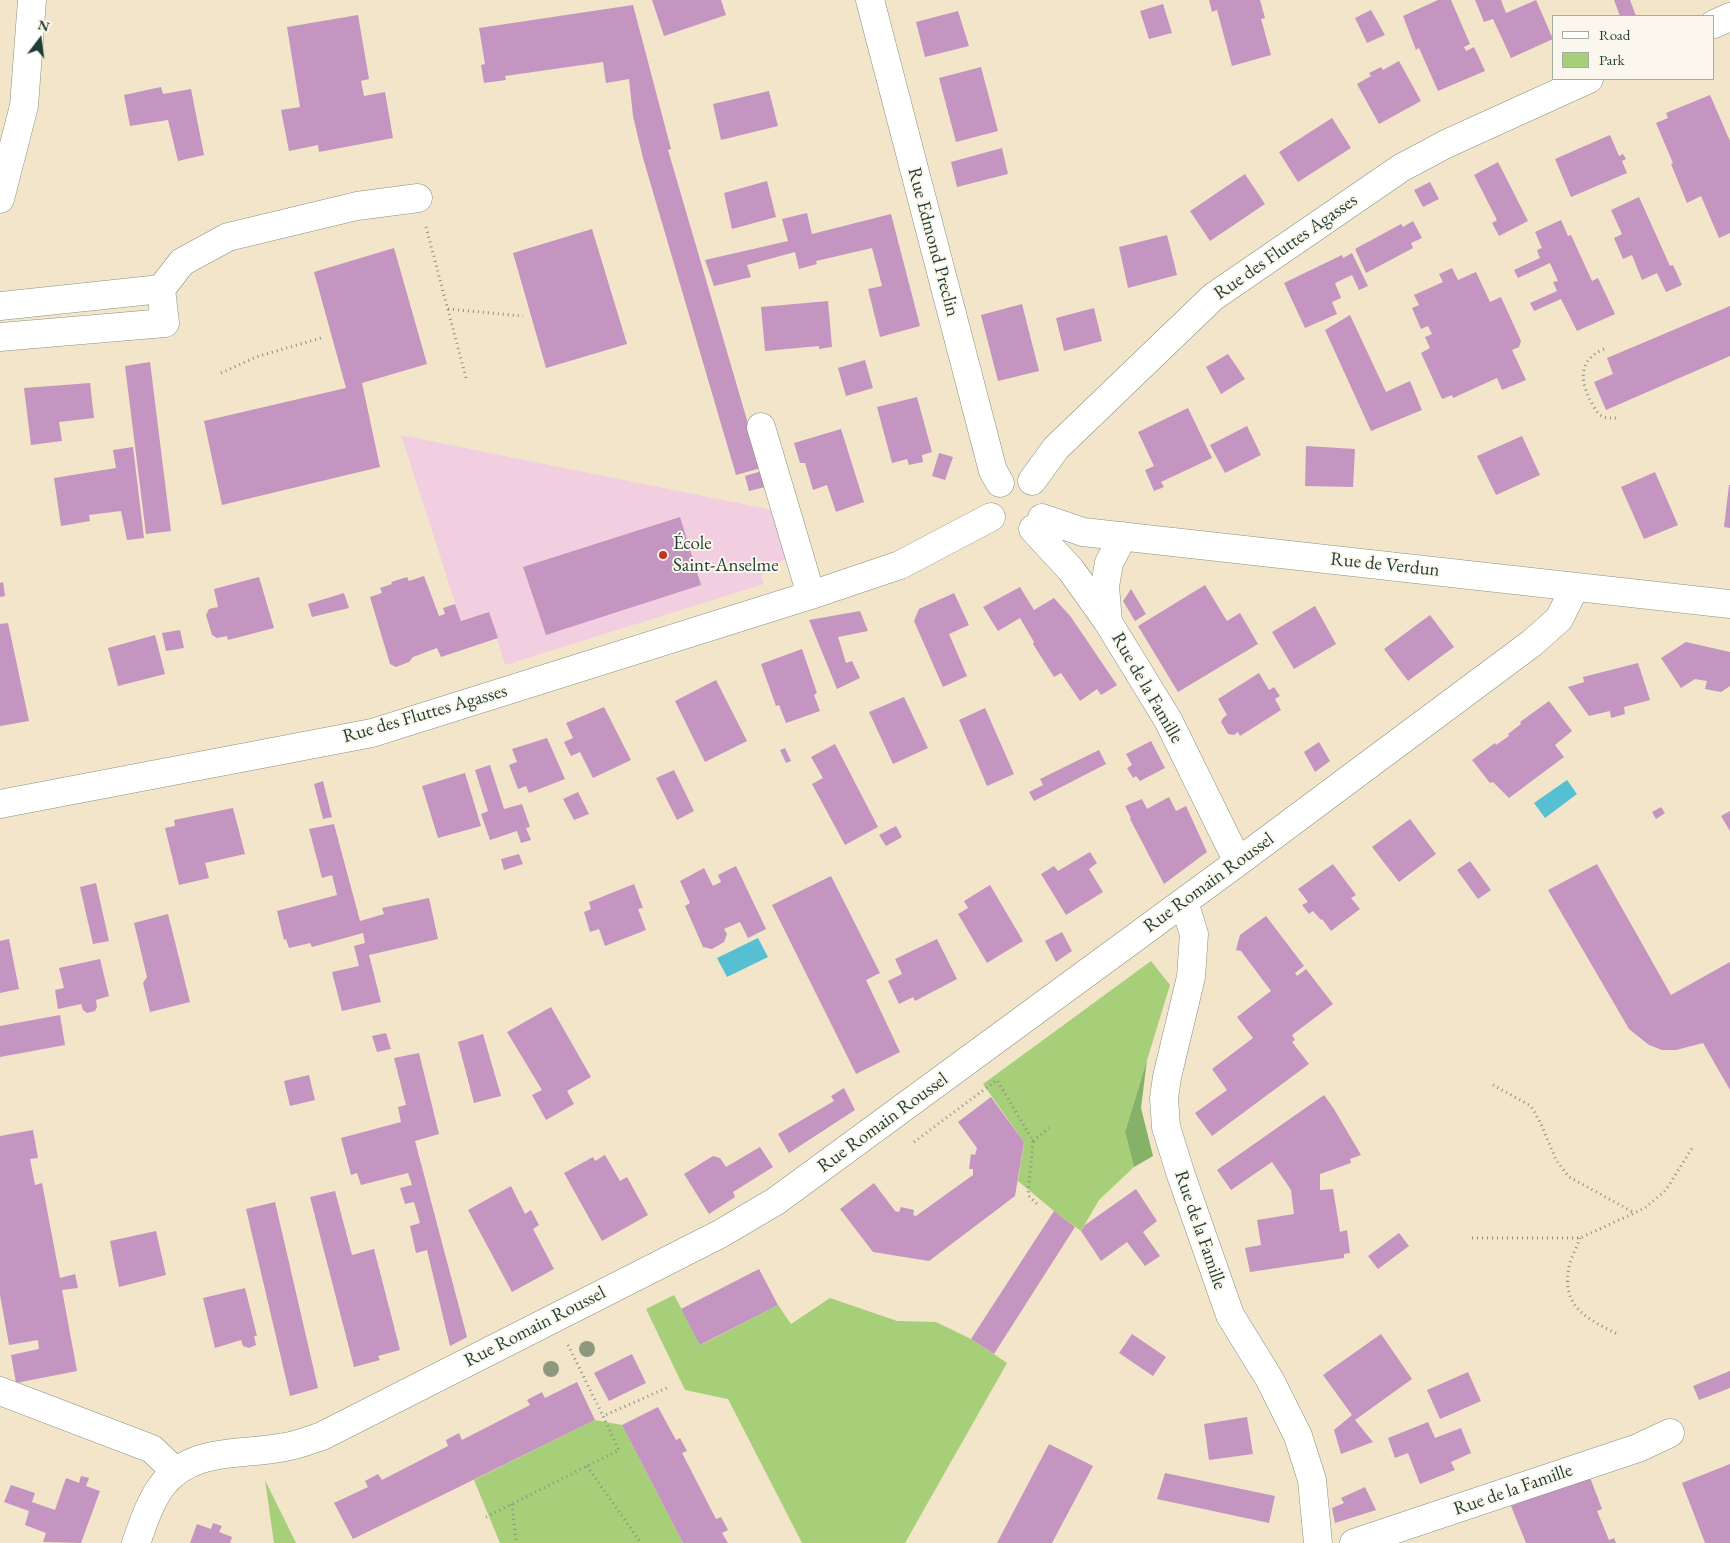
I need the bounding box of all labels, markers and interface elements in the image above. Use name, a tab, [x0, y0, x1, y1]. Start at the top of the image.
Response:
north arrow	[15, 15, 65, 65]
text: N	[36, 15, 52, 36]
legend	[1552, 15, 1715, 80]
text: Road	[1599, 25, 1630, 44]
text: Park	[1599, 50, 1625, 69]
street label: Rue Edmond Preclin	[902, 165, 964, 319]
street label: Rue des Fluttes Agasses	[1210, 189, 1362, 305]
place label: École Saint-Anselme	[673, 533, 779, 577]
street label: Rue de Verdun	[1329, 548, 1441, 582]
marker: École Saint-Anselme	[657, 549, 669, 561]
street label: Rue de la Famille	[1106, 629, 1188, 747]
street label: Rue des Fluttes Agasses	[340, 680, 510, 748]
street label: Rue Romain Roussel	[1139, 828, 1279, 938]
street label: Rue Romain Roussel	[813, 1068, 953, 1178]
street label: Rue de la Famille	[1169, 1168, 1231, 1292]
street label: Rue Romain Roussel	[460, 1281, 610, 1373]
street label: Rue de la Famille	[1451, 1459, 1575, 1521]

